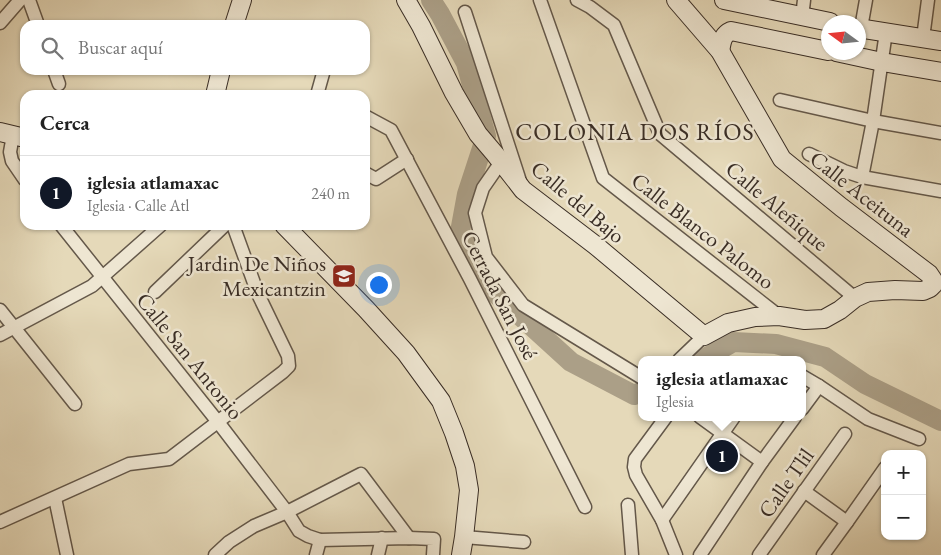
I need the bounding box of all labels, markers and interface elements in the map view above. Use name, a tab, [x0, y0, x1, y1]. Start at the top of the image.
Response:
north arrow	[821, 15, 866, 60]
search box	[20, 20, 370, 75]
icon: search	[38, 34, 66, 62]
text: Buscar aquí	[78, 35, 163, 60]
text: Cerca	[40, 109, 90, 136]
district label: COLONIA DOS RÍOS	[515, 116, 755, 147]
street label: Calle Aceituna	[804, 144, 920, 244]
street label: Calle del Bajo	[525, 154, 631, 250]
street label: Calle Aleñique	[720, 154, 835, 258]
street label: Calle Blanco Palomo	[625, 166, 781, 296]
text: iglesia atlamaxac	[87, 170, 219, 195]
text: 1	[52, 183, 60, 204]
text: 240 m	[311, 183, 350, 204]
text: Iglesia · Calle Atl	[87, 195, 189, 216]
street label: Cerrada San José	[455, 226, 545, 365]
place label: Jardin De Niños Mexicantzin	[186, 249, 326, 303]
school or university icon: Jardin De Niños Mexicantzin	[331, 263, 357, 289]
your location	[366, 272, 392, 298]
street label: Calle San Antonio	[130, 286, 250, 426]
popup	[638, 356, 806, 421]
text: iglesia atlamaxac	[656, 366, 788, 391]
text: Iglesia	[656, 391, 694, 412]
pin: 1	[706, 437, 738, 475]
street label: Calle Tlil	[752, 442, 820, 524]
map controls	[881, 450, 926, 540]
button: +	[881, 450, 926, 495]
button: −	[881, 495, 926, 540]

